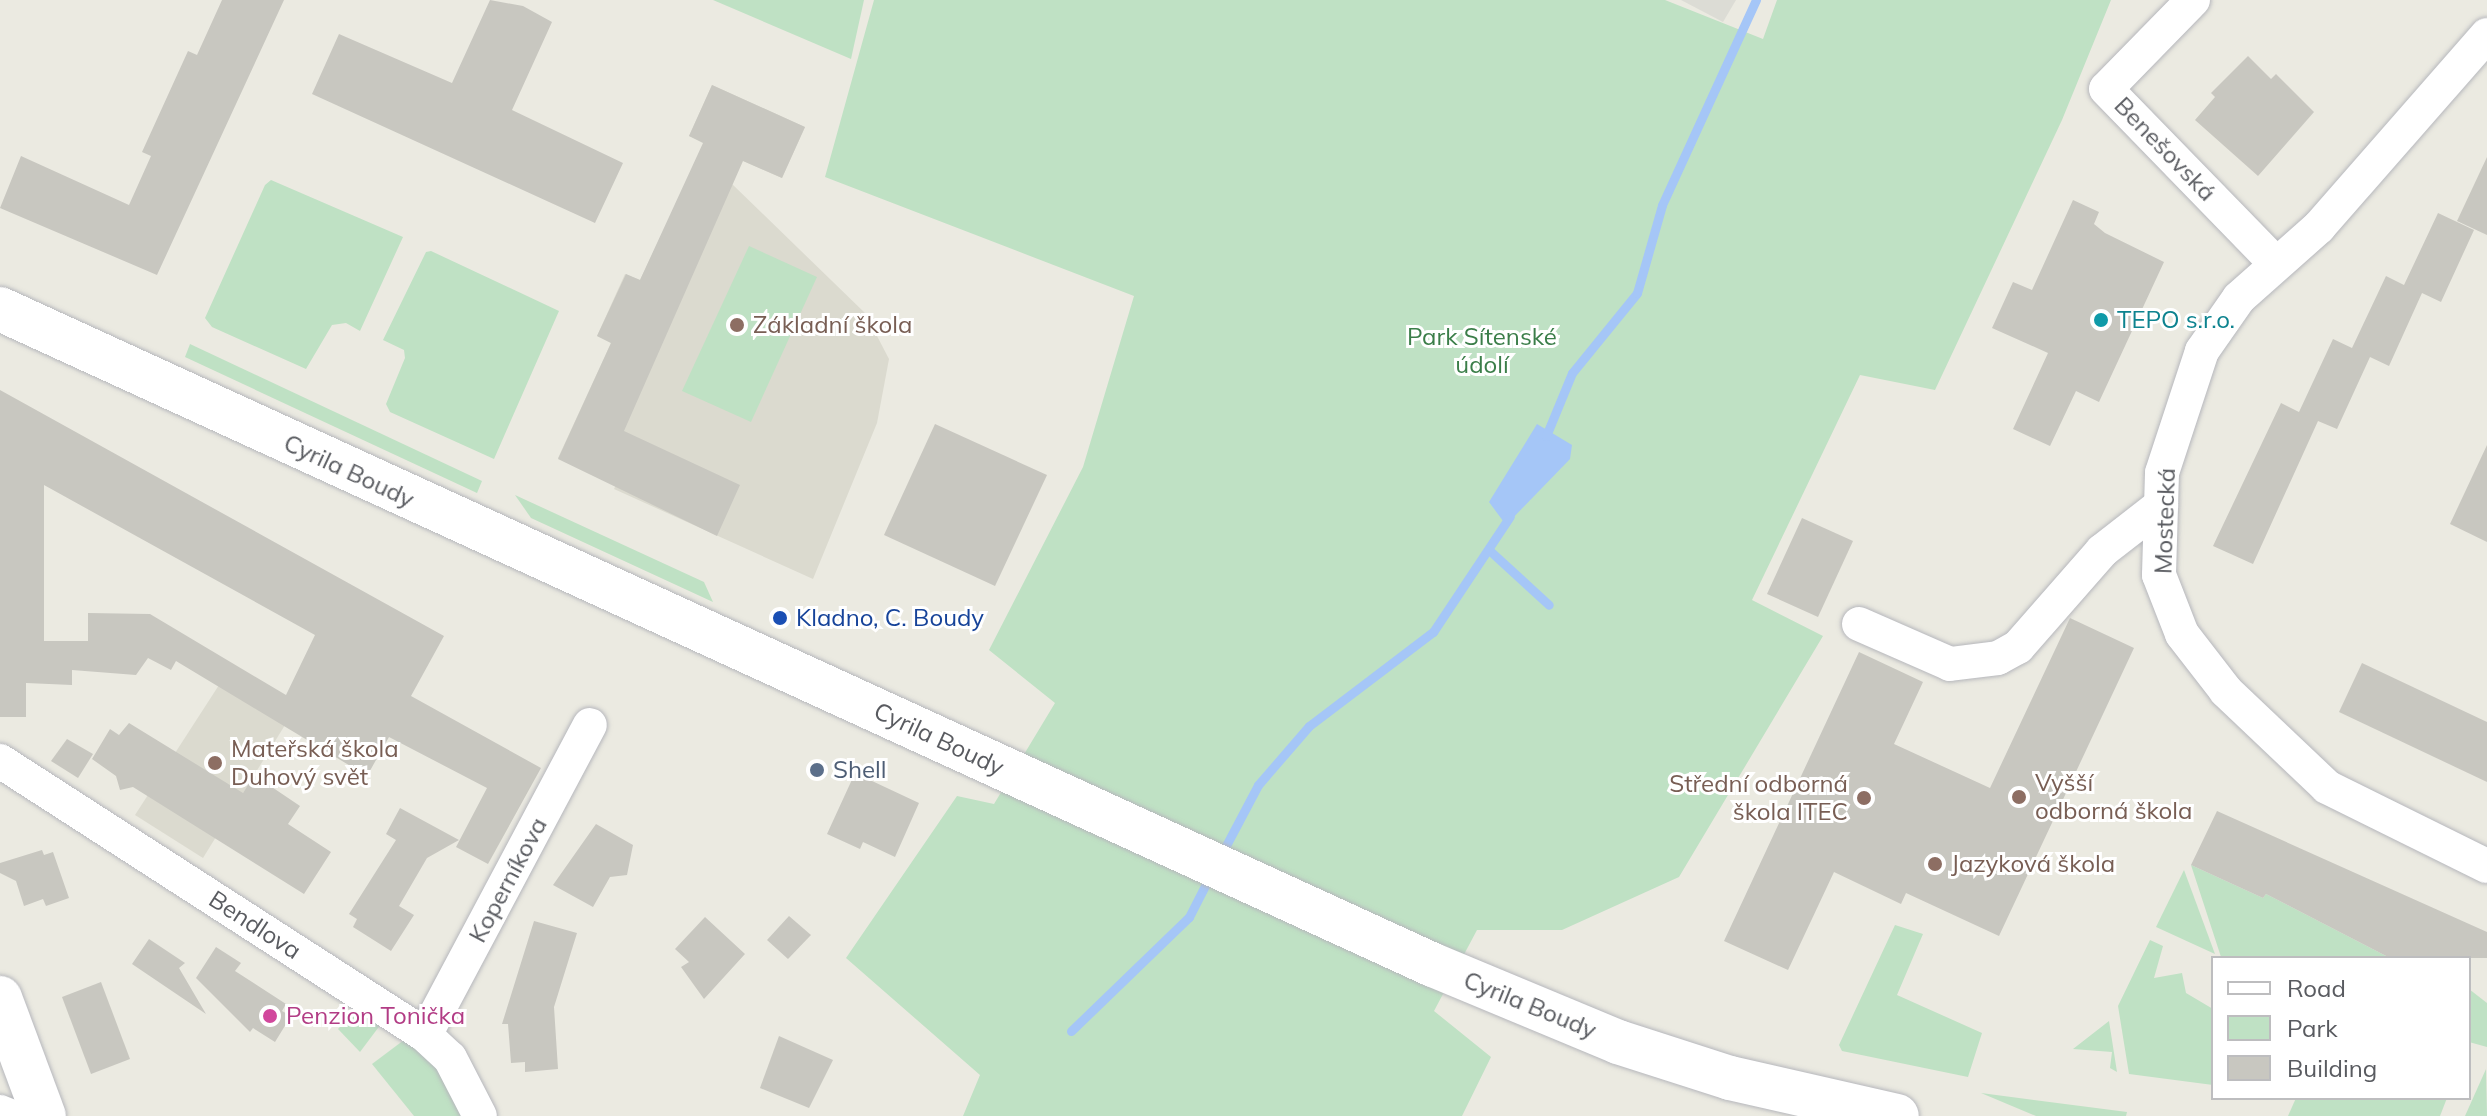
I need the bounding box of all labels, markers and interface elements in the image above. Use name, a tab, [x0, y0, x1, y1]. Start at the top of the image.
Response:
street label: Benešovská	[2108, 91, 2222, 207]
place label: TEPO s.r.o.	[2117, 306, 2235, 334]
place label: Základní škola	[753, 311, 912, 339]
marker: TEPO s.r.o.	[2092, 311, 2110, 329]
marker: Základní škola	[728, 316, 746, 334]
park label: Park Sítenské údolí	[1407, 323, 1557, 379]
street label: Cyrila Boudy	[279, 428, 419, 514]
street label: Mostecká	[2149, 468, 2181, 574]
place label: Kladno, C. Boudy	[796, 604, 984, 632]
marker: Kladno, C. Boudy	[771, 609, 789, 627]
street label: Cyrila Boudy	[869, 696, 1009, 782]
place label: Mateřská škola Duhový svět	[231, 735, 399, 791]
marker: Mateřská škola Duhový svět	[206, 754, 224, 772]
place label: Shell	[833, 756, 886, 784]
marker: Shell	[808, 761, 826, 779]
place label: Vyšší odborná škola	[2035, 769, 2192, 825]
place label: Střední odborná škola ITEC	[1669, 770, 1848, 826]
marker: Vyšší odborná škola	[2010, 788, 2028, 806]
marker: Střední odborná škola ITEC	[1855, 789, 1873, 807]
street label: Koperníkova	[463, 813, 553, 947]
place label: Jazyková škola	[1951, 850, 2115, 878]
marker: Jazyková škola	[1926, 855, 1944, 873]
street label: Bendlova	[204, 885, 306, 965]
legend	[2211, 956, 2471, 1100]
street label: Cyrila Boudy	[1459, 965, 1601, 1045]
text: Road	[2287, 973, 2346, 1003]
place label: Penzion Tonička	[286, 1002, 465, 1030]
marker: Penzion Tonička	[261, 1007, 279, 1025]
text: Park	[2287, 1013, 2338, 1043]
text: Building	[2287, 1053, 2377, 1083]

